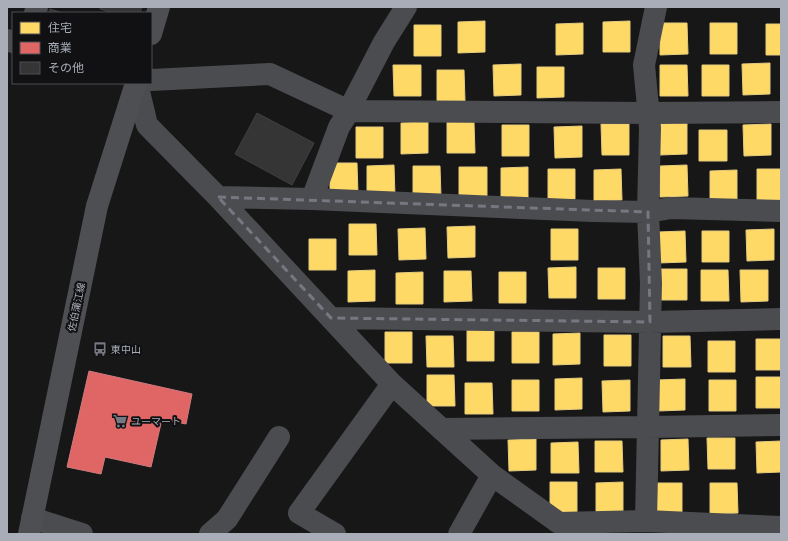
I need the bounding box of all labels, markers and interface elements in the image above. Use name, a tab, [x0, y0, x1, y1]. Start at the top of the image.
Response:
legend	[12, 12, 152, 84]
text: 住宅	[48, 21, 72, 35]
text: 商業	[48, 41, 72, 55]
text: その他	[48, 61, 84, 75]
street label: 佐伯蒲江線	[66, 282, 87, 333]
bus stop icon: 東中山	[92, 341, 108, 357]
place label: 東中山	[111, 344, 141, 355]
supermarket icon: ユーマート	[112, 413, 128, 429]
place label: ユーマート	[131, 416, 181, 427]

